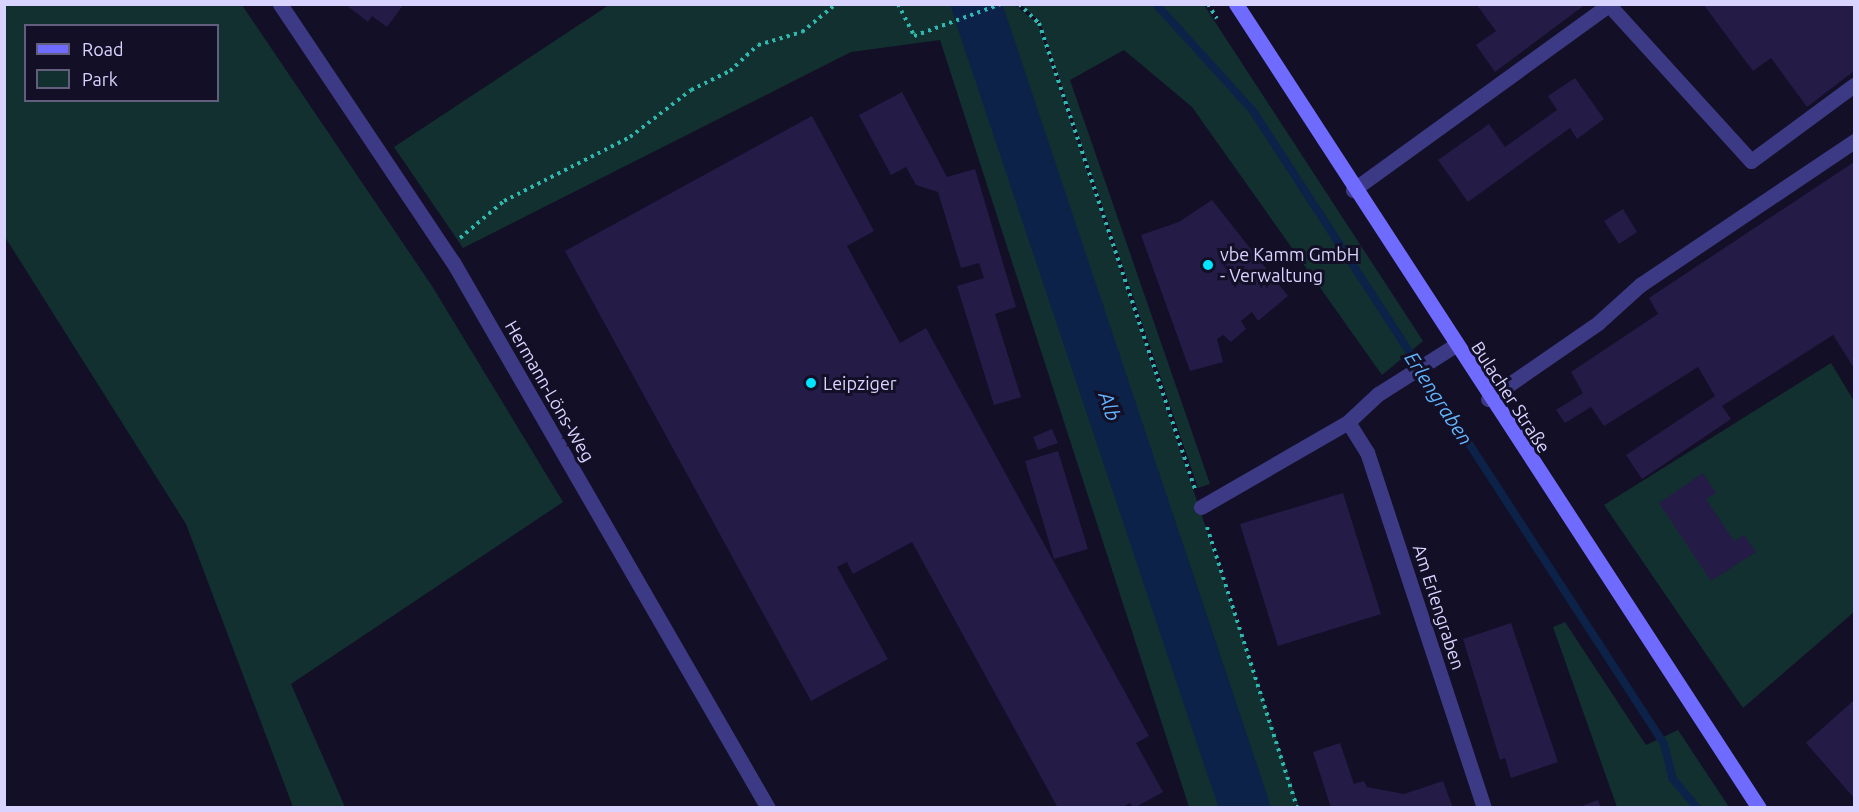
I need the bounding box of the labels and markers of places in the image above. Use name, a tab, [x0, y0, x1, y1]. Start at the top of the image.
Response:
place label: vbe Kamm GmbH - Verwaltung	[1220, 244, 1359, 286]
marker: vbe Kamm GmbH - Verwaltung	[1201, 258, 1215, 272]
place label: Leipziger	[823, 372, 897, 394]
marker: Leipziger	[804, 376, 818, 390]

